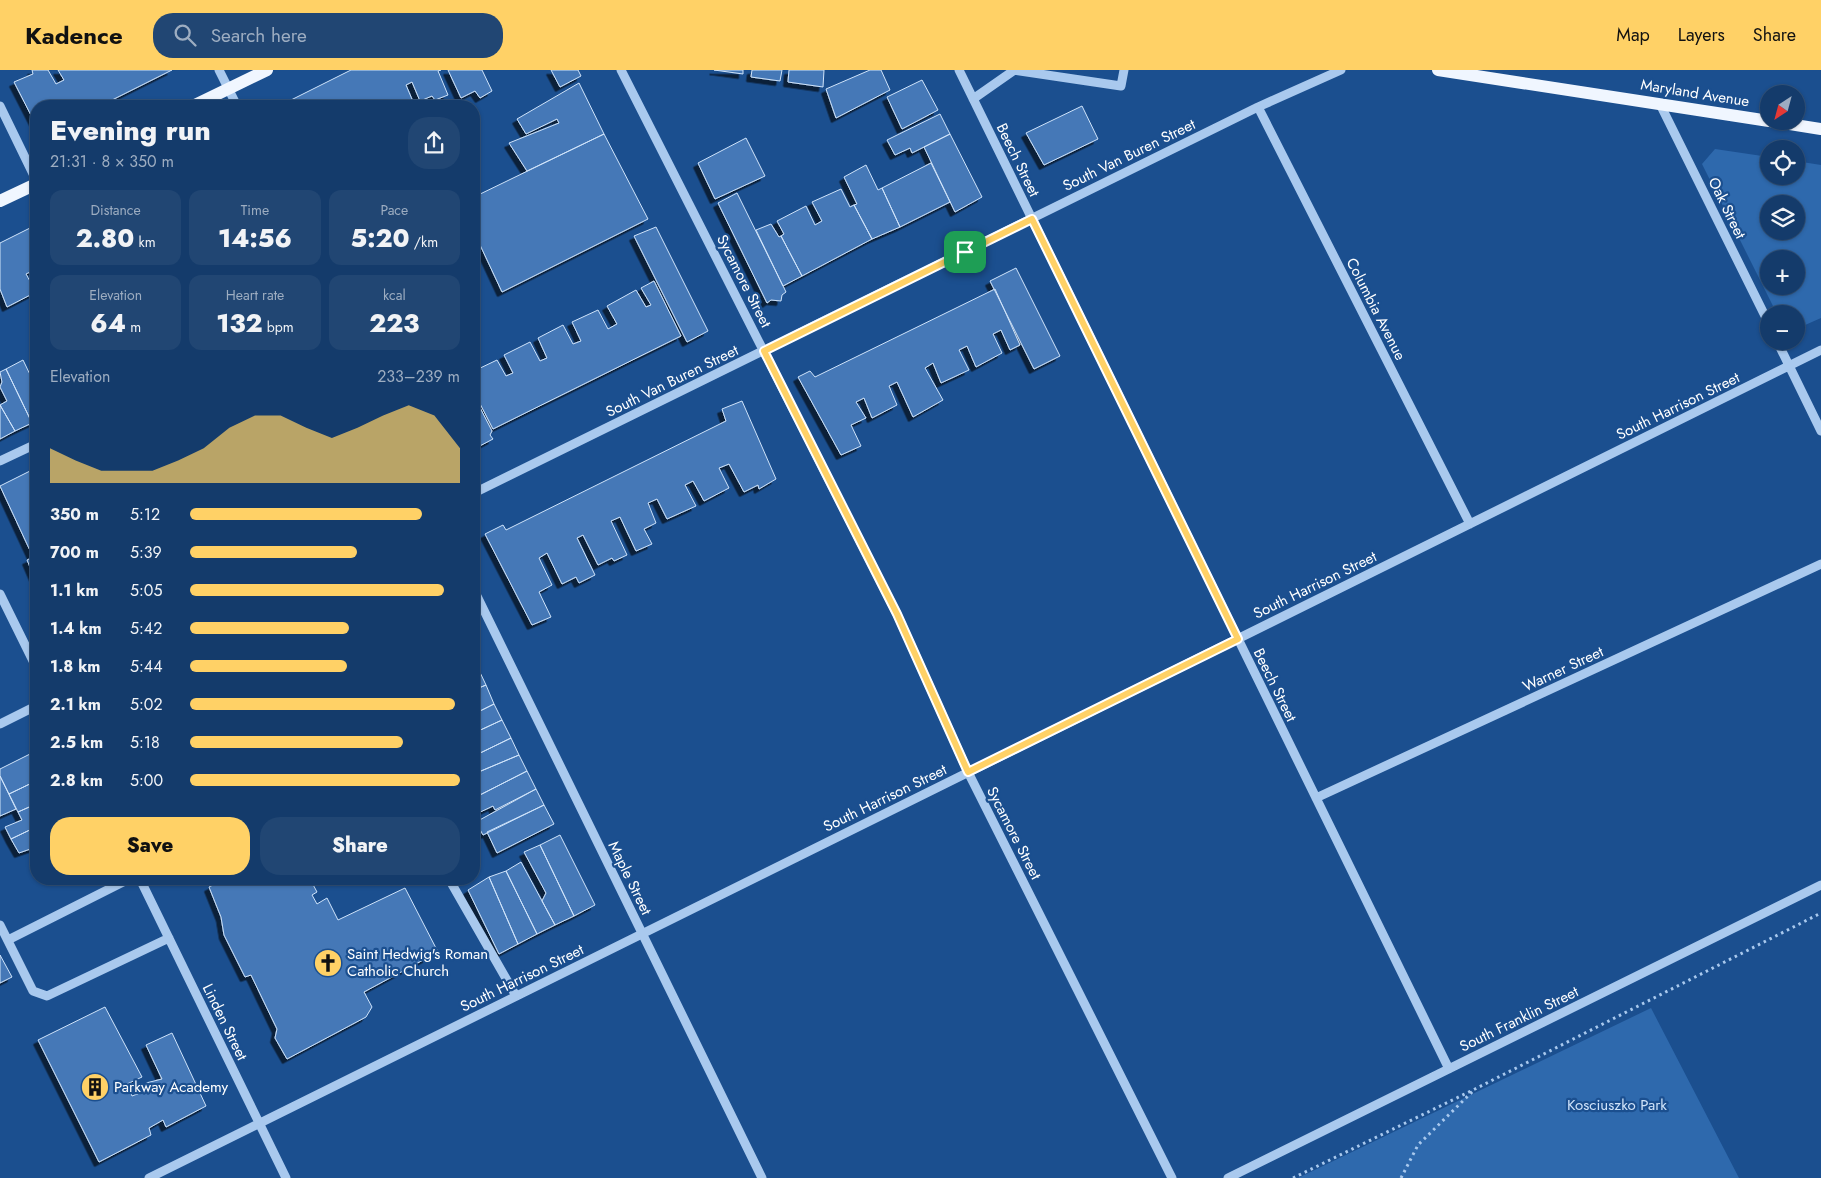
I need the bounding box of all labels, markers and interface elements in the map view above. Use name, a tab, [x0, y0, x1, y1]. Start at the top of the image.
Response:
search box	[153, 13, 503, 58]
text: Kadence	[25, 18, 123, 53]
icon: search	[171, 21, 199, 49]
text: Search here	[211, 22, 307, 49]
text: Map	[1616, 22, 1650, 48]
text: Layers	[1678, 22, 1725, 48]
text: Share	[1753, 22, 1796, 48]
street label: Maryland Avenue	[1639, 74, 1751, 113]
north arrow	[1760, 85, 1805, 130]
map controls	[1760, 85, 1805, 350]
text: Evening run	[50, 110, 211, 151]
street label: South Van Buren Street	[1059, 113, 1199, 197]
button: share	[408, 117, 460, 169]
street label: Beech Street	[991, 120, 1045, 201]
button: locate	[1760, 140, 1805, 185]
text: 21:31 · 8 × 350 m	[50, 150, 174, 173]
street label: Oak Street	[1703, 174, 1752, 243]
button: layers	[1760, 195, 1805, 240]
text: Distance	[91, 200, 141, 220]
text: Time	[241, 200, 269, 220]
text: Pace	[380, 200, 408, 220]
text: 2.80	[76, 220, 134, 256]
text: 14:56	[218, 220, 292, 256]
text: 5:20	[351, 220, 410, 256]
street label: Sycamore Street	[711, 231, 777, 332]
pin	[944, 231, 986, 273]
text: km	[134, 232, 156, 252]
text: /km	[410, 232, 438, 252]
icon: arrive	[951, 238, 979, 266]
button: +	[1760, 250, 1805, 295]
street label: Columbia Avenue	[1341, 254, 1411, 364]
text: Elevation	[89, 285, 142, 305]
text: Heart rate	[226, 285, 284, 305]
text: kcal	[383, 285, 406, 305]
text: 64	[90, 305, 126, 341]
text: 132	[216, 305, 263, 341]
text: 223	[369, 305, 419, 341]
button: −	[1760, 305, 1805, 350]
text: m	[126, 317, 141, 337]
text: bpm	[263, 317, 294, 337]
street label: South Van Buren Street	[602, 339, 742, 423]
text: Elevation	[50, 365, 110, 388]
text: 233–239 m	[377, 365, 460, 388]
street label: South Harrison Street	[1613, 366, 1744, 445]
text: 350 m	[50, 503, 99, 526]
text: 5:12	[130, 503, 160, 526]
text: 700 m	[50, 541, 99, 564]
text: 5:39	[130, 541, 162, 564]
street label: South Harrison Street	[1250, 545, 1381, 624]
text: 1.1 km	[50, 579, 99, 602]
text: 5:05	[130, 579, 162, 602]
text: 1.4 km	[50, 617, 102, 640]
text: 5:42	[130, 617, 162, 640]
street label: Warner Street	[1519, 641, 1607, 697]
street label: Beech Street	[1248, 645, 1302, 726]
text: 1.8 km	[50, 655, 100, 678]
text: 5:44	[130, 655, 162, 678]
text: 2.1 km	[50, 693, 101, 716]
text: 5:02	[130, 693, 163, 716]
text: 2.5 km	[50, 731, 103, 754]
text: 5:18	[130, 731, 160, 754]
street label: South Harrison Street	[820, 758, 951, 837]
text: 2.8 km	[50, 769, 103, 792]
text: 5:00	[130, 769, 163, 792]
street label: Sycamore Street	[981, 783, 1047, 884]
button: Save	[50, 817, 250, 875]
button: Share	[260, 817, 460, 875]
street label: Maple Street	[603, 838, 657, 919]
street label: South Harrison Street	[457, 938, 588, 1017]
place label: Saint Hedwig's Roman Catholic Church	[347, 943, 488, 982]
church icon: Saint Hedwig's Roman Catholic Church	[313, 948, 343, 978]
street label: Linden Street	[197, 980, 253, 1064]
street label: South Franklin Street	[1456, 980, 1583, 1057]
building icon: Parkway Academy	[80, 1072, 110, 1102]
place label: Parkway Academy	[114, 1076, 229, 1098]
park label: Kosciuszko Park	[1567, 1094, 1667, 1116]

